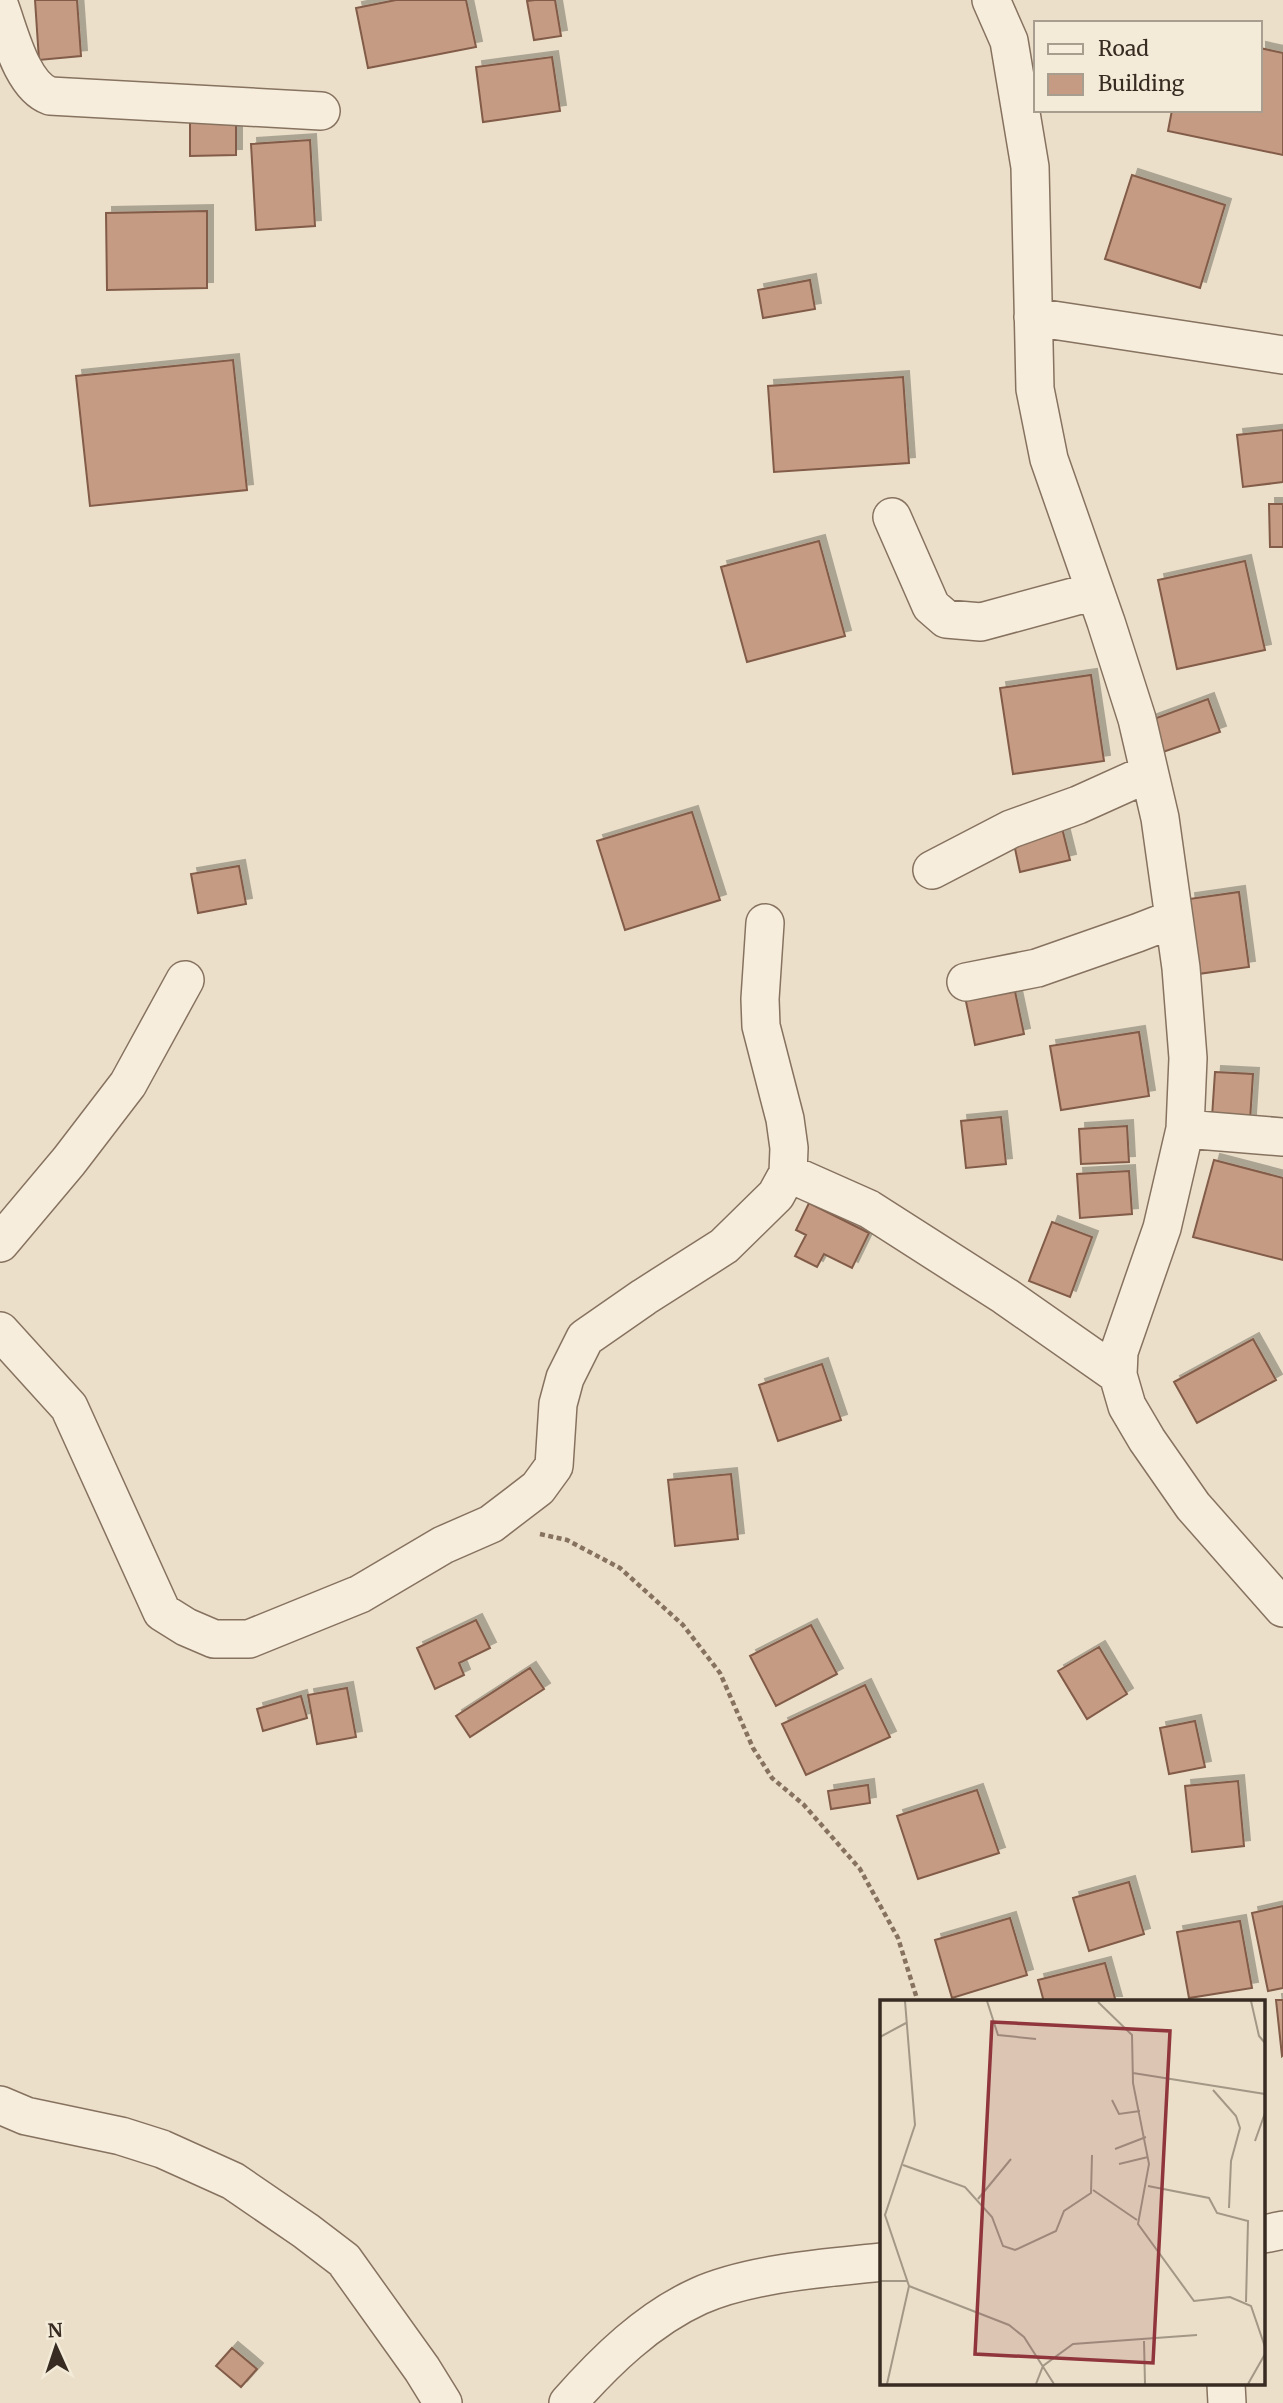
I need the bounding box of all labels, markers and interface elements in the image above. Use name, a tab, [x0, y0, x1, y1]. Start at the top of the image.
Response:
legend	[1034, 21, 1262, 112]
text: Road	[1098, 35, 1149, 62]
text: Building	[1098, 70, 1185, 97]
inset map	[880, 2000, 1266, 2386]
north arrow	[21, 2312, 91, 2382]
text: N	[47, 2318, 63, 2342]

